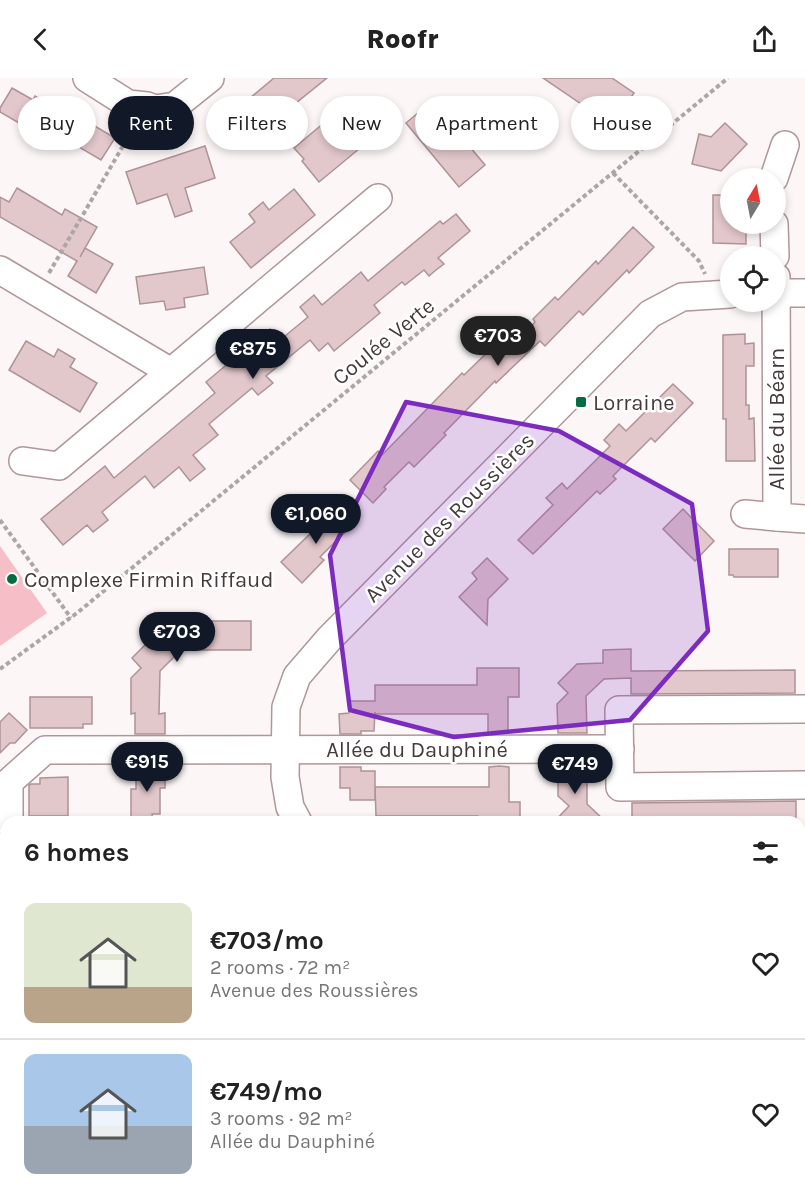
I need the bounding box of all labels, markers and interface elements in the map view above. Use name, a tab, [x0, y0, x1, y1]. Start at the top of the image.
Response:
icon: back	[24, 23, 57, 56]
text: Roofr	[366, 23, 439, 55]
icon: share	[748, 23, 781, 56]
chip: Buy	[18, 96, 96, 150]
chip: Rent	[108, 96, 194, 150]
chip: Filters	[206, 96, 308, 150]
chip: New	[320, 96, 403, 150]
chip: Apartment	[415, 96, 559, 150]
chip: House	[571, 96, 673, 150]
north arrow	[720, 168, 786, 234]
map controls	[720, 168, 786, 312]
button: locate	[720, 246, 786, 312]
street label: Coulée Verte	[328, 293, 440, 391]
pin: €703	[462, 316, 534, 367]
text: €703	[474, 324, 522, 347]
pin: €875	[217, 329, 289, 380]
text: €875	[229, 337, 277, 360]
street label: Allée du Béarn	[764, 348, 790, 490]
place label: Lorraine	[593, 390, 674, 416]
marker: Lorraine	[574, 395, 588, 409]
street label: Avenue des Roussières	[359, 427, 540, 608]
pin: €1,060	[267, 494, 365, 545]
text: €1,060	[285, 502, 347, 525]
place label: Complexe Firmin Riffaud	[24, 567, 273, 593]
marker: Complexe Firmin Riffaud	[5, 572, 19, 586]
pin: €703	[141, 612, 213, 663]
text: €703	[153, 620, 201, 643]
street label: Allée du Dauphiné	[326, 737, 508, 763]
pin: €915	[111, 742, 183, 793]
pin: €749	[539, 744, 611, 795]
text: €915	[125, 750, 169, 773]
text: €749	[552, 752, 598, 775]
icon: filters	[749, 836, 782, 869]
text: 6 homes	[24, 837, 129, 868]
text: €703/mo	[210, 925, 324, 956]
icon: home	[72, 927, 144, 999]
icon: heart	[749, 947, 782, 980]
text: 2 rooms · 72 m²	[210, 956, 350, 979]
text: Avenue des Roussières	[210, 979, 419, 1002]
text: €749/mo	[210, 1076, 322, 1107]
icon: home	[72, 1078, 144, 1150]
icon: heart	[749, 1098, 782, 1131]
text: 3 rooms · 92 m²	[210, 1107, 353, 1130]
text: Allée du Dauphiné	[210, 1130, 375, 1153]

